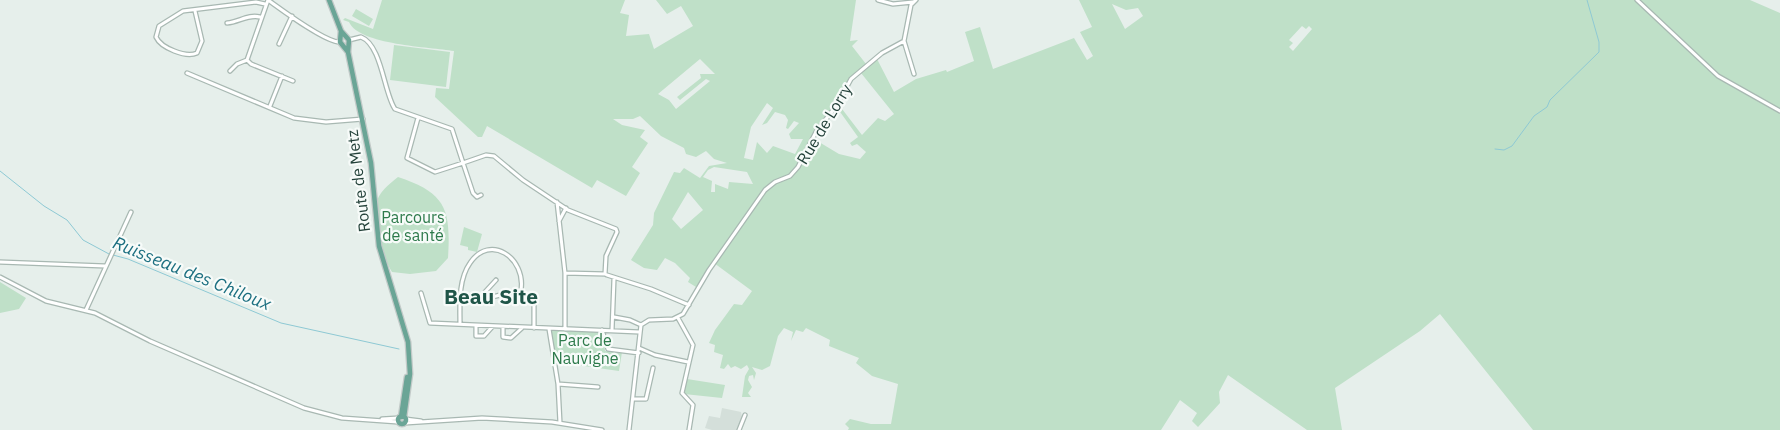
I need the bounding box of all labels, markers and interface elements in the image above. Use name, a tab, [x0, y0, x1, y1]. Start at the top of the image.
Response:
street label: Rue de Lorry	[792, 80, 856, 168]
street label: Route de Metz	[342, 129, 374, 233]
park label: Parcours de santé	[381, 207, 445, 245]
water label: Ruisseau des Chiloux	[110, 231, 275, 316]
district label: Beau Site	[444, 282, 538, 310]
park label: Parc de Nauvigne	[551, 330, 619, 368]

